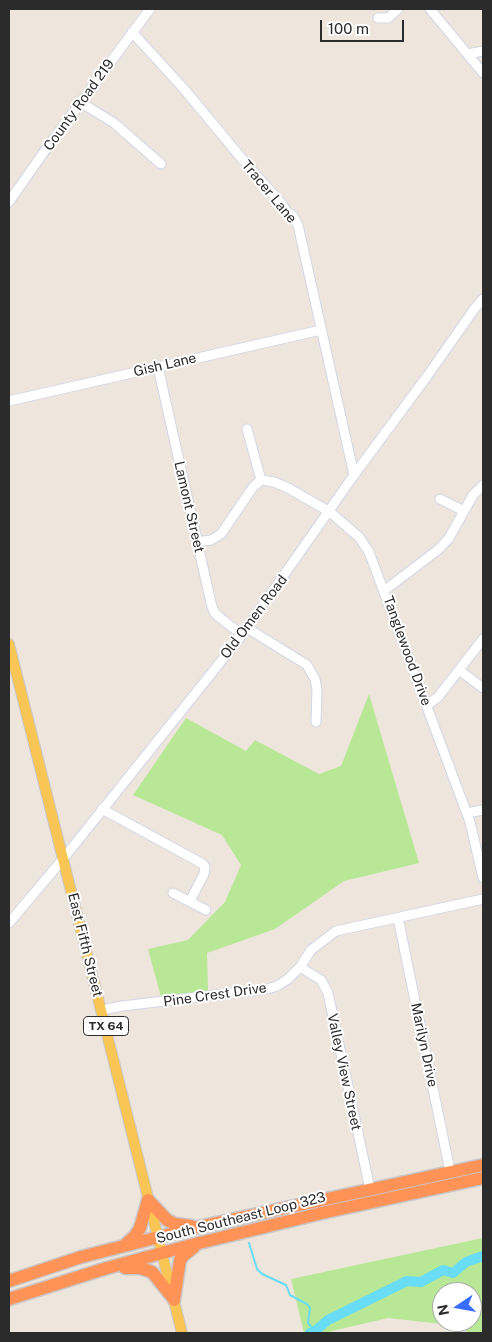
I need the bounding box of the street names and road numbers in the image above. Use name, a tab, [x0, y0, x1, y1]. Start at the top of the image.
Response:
street label: County Road 219	[40, 56, 118, 154]
street label: Tracer Lane	[238, 157, 300, 227]
street label: Gish Lane	[132, 350, 198, 380]
street label: Lamont Street	[170, 460, 208, 554]
street label: Old Omen Road	[217, 572, 291, 662]
street label: Tanglewood Drive	[379, 594, 435, 708]
street label: East Fifth Street	[64, 891, 106, 999]
street label: Pine Crest Drive	[162, 979, 268, 1011]
street label: Marilyn Drive	[407, 1001, 441, 1089]
street label: Valley View Street	[323, 1012, 365, 1132]
road number: TX 64	[84, 1016, 128, 1036]
street label: South Southeast Loop 323	[155, 1189, 327, 1247]

